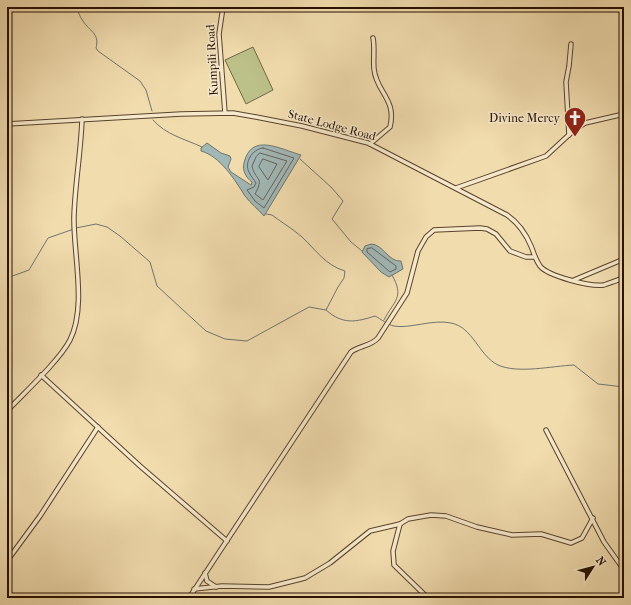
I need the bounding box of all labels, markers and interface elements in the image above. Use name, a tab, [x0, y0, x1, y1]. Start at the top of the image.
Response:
street label: Kumpili Road	[203, 24, 221, 96]
church icon: Divine Mercy	[562, 105, 588, 138]
street label: State Lodge Road	[287, 107, 378, 144]
place label: Divine Mercy	[489, 111, 561, 125]
north arrow	[573, 547, 613, 587]
text: N	[593, 554, 609, 569]

